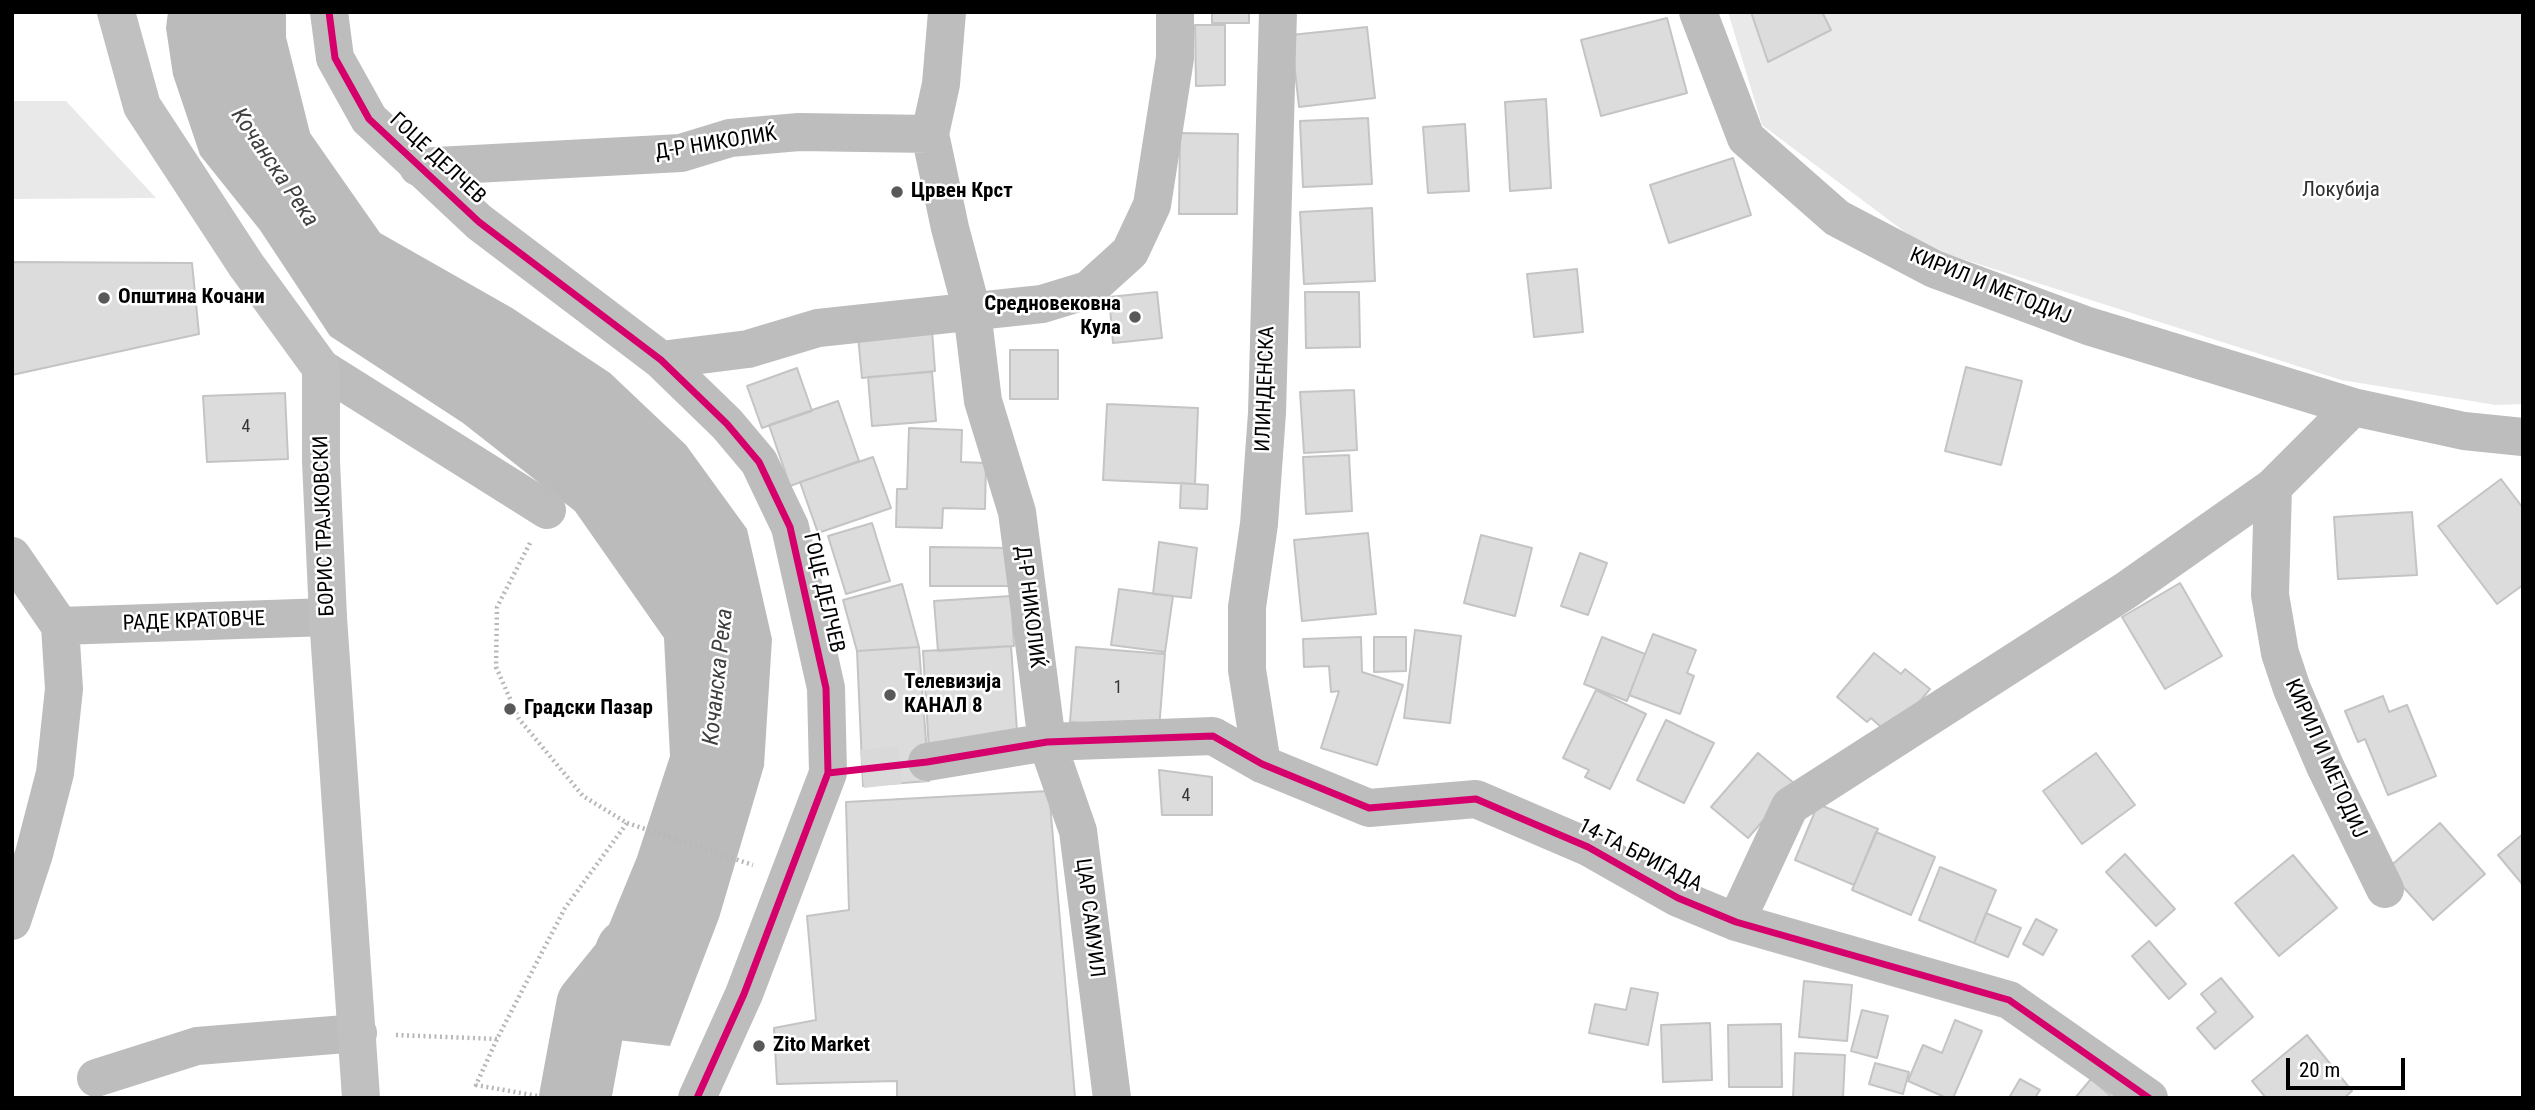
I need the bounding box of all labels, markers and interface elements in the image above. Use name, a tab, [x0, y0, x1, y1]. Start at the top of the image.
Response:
water label: Кочанска Река	[224, 103, 324, 233]
street label: ГОЦЕ ДЕЛЧЕВ	[384, 108, 490, 210]
street label: Д-Р НИКОЛИЌ	[653, 122, 779, 166]
park label: Локубија	[2302, 178, 2380, 204]
place label: Црвен Крст	[911, 179, 1013, 205]
marker: Црвен Крст	[889, 184, 905, 200]
street label: КИРИЛ И МЕТОДИЈ	[1906, 243, 2074, 331]
place label: Општина Кочани	[118, 285, 265, 311]
marker: Општина Кочани	[96, 290, 112, 306]
place label: Средновековна Кула	[984, 292, 1121, 342]
marker: Средновековна Кула	[1127, 309, 1143, 325]
street label: ИЛИНДЕНСКА	[1251, 326, 1281, 452]
house number: 4	[242, 416, 250, 438]
street label: БОРИС ТРАЈКОВСКИ	[309, 435, 341, 617]
street label: ГОЦЕ ДЕЛЧЕВ	[797, 531, 849, 655]
street label: Д-Р НИКОЛИЌ	[1009, 545, 1049, 669]
street label: РАДЕ КРАТОВЧЕ	[122, 607, 266, 637]
water label: Кочанска Река	[698, 607, 740, 747]
place label: Телевизија КАНАЛ 8	[904, 670, 1001, 720]
street label: КИРИЛ И МЕТОДИЈ	[2279, 675, 2371, 843]
house number: 1	[1114, 677, 1122, 699]
marker: Телевизија КАНАЛ 8	[882, 687, 898, 703]
place label: Градски Пазар	[524, 696, 653, 722]
marker: Градски Пазар	[502, 701, 518, 717]
house number: 4	[1182, 785, 1190, 807]
street label: 14-ТА БРИГАДА	[1574, 814, 1706, 898]
street label: ЦАР САМУИЛ	[1069, 857, 1109, 979]
place label: Zito Market	[773, 1033, 870, 1059]
marker: Zito Market	[751, 1038, 767, 1054]
scale bar	[2290, 1044, 2409, 1088]
text: 20 m	[2299, 1058, 2340, 1082]

